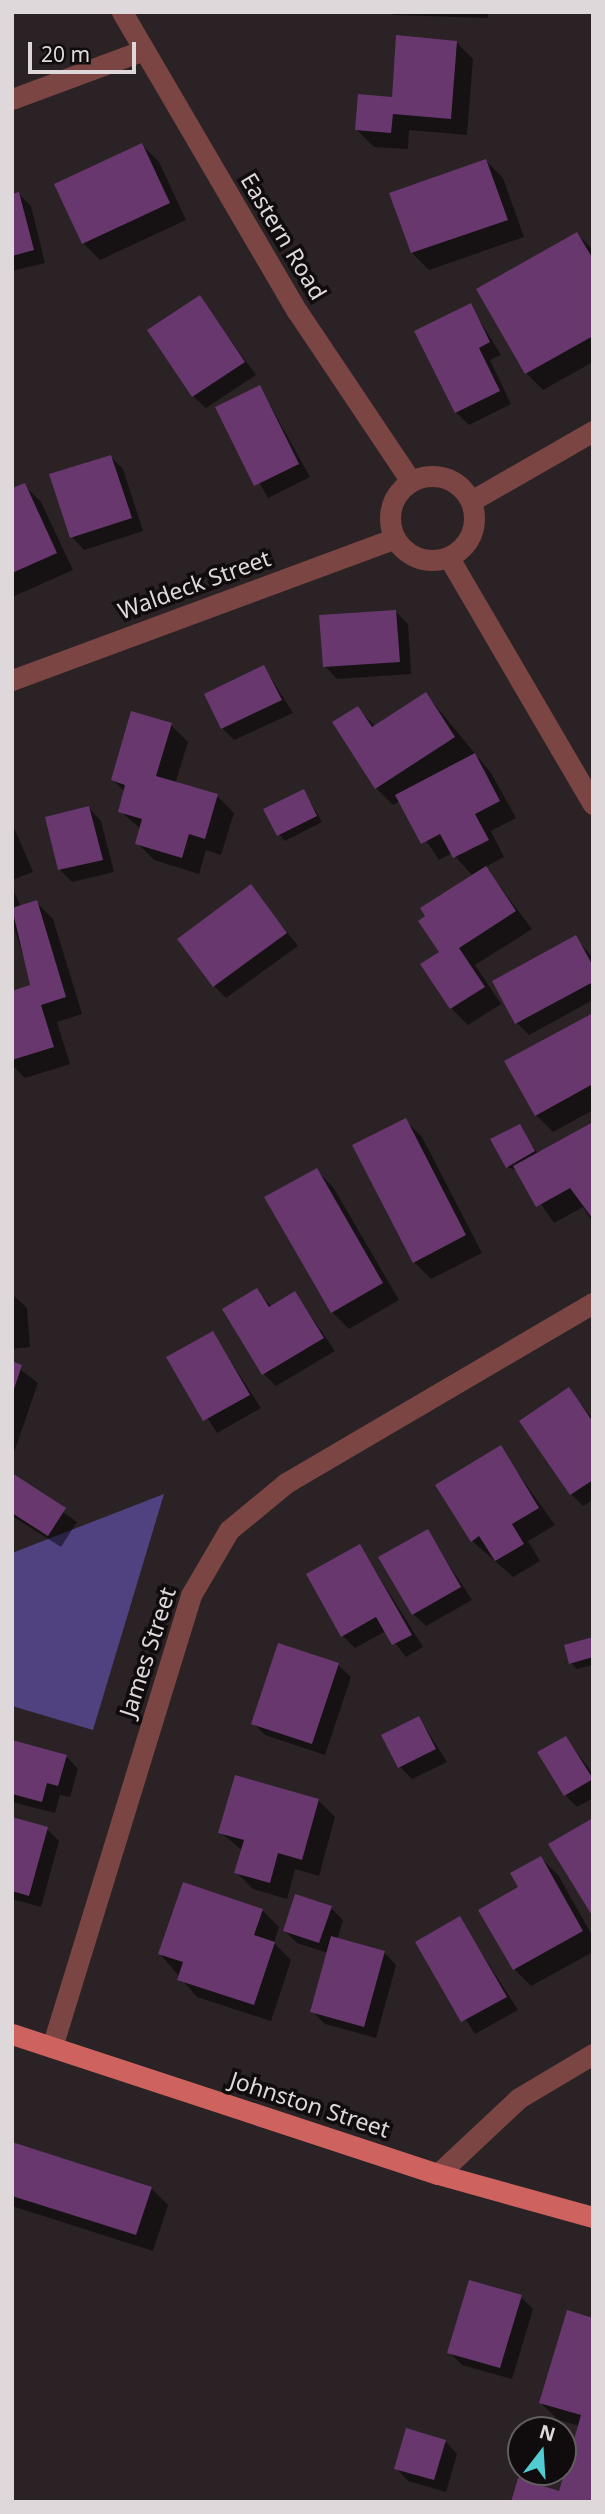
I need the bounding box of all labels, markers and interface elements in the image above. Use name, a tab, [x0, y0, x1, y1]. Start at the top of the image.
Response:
scale bar	[32, 28, 140, 72]
text: 20 m	[41, 40, 90, 68]
street label: Eastern Road	[235, 168, 333, 304]
street label: Waldeck Street	[114, 544, 274, 624]
street label: James Street	[113, 1584, 181, 1720]
street label: Johnston Street	[227, 2065, 393, 2143]
north arrow	[507, 2416, 577, 2486]
text: N	[536, 2418, 559, 2448]

